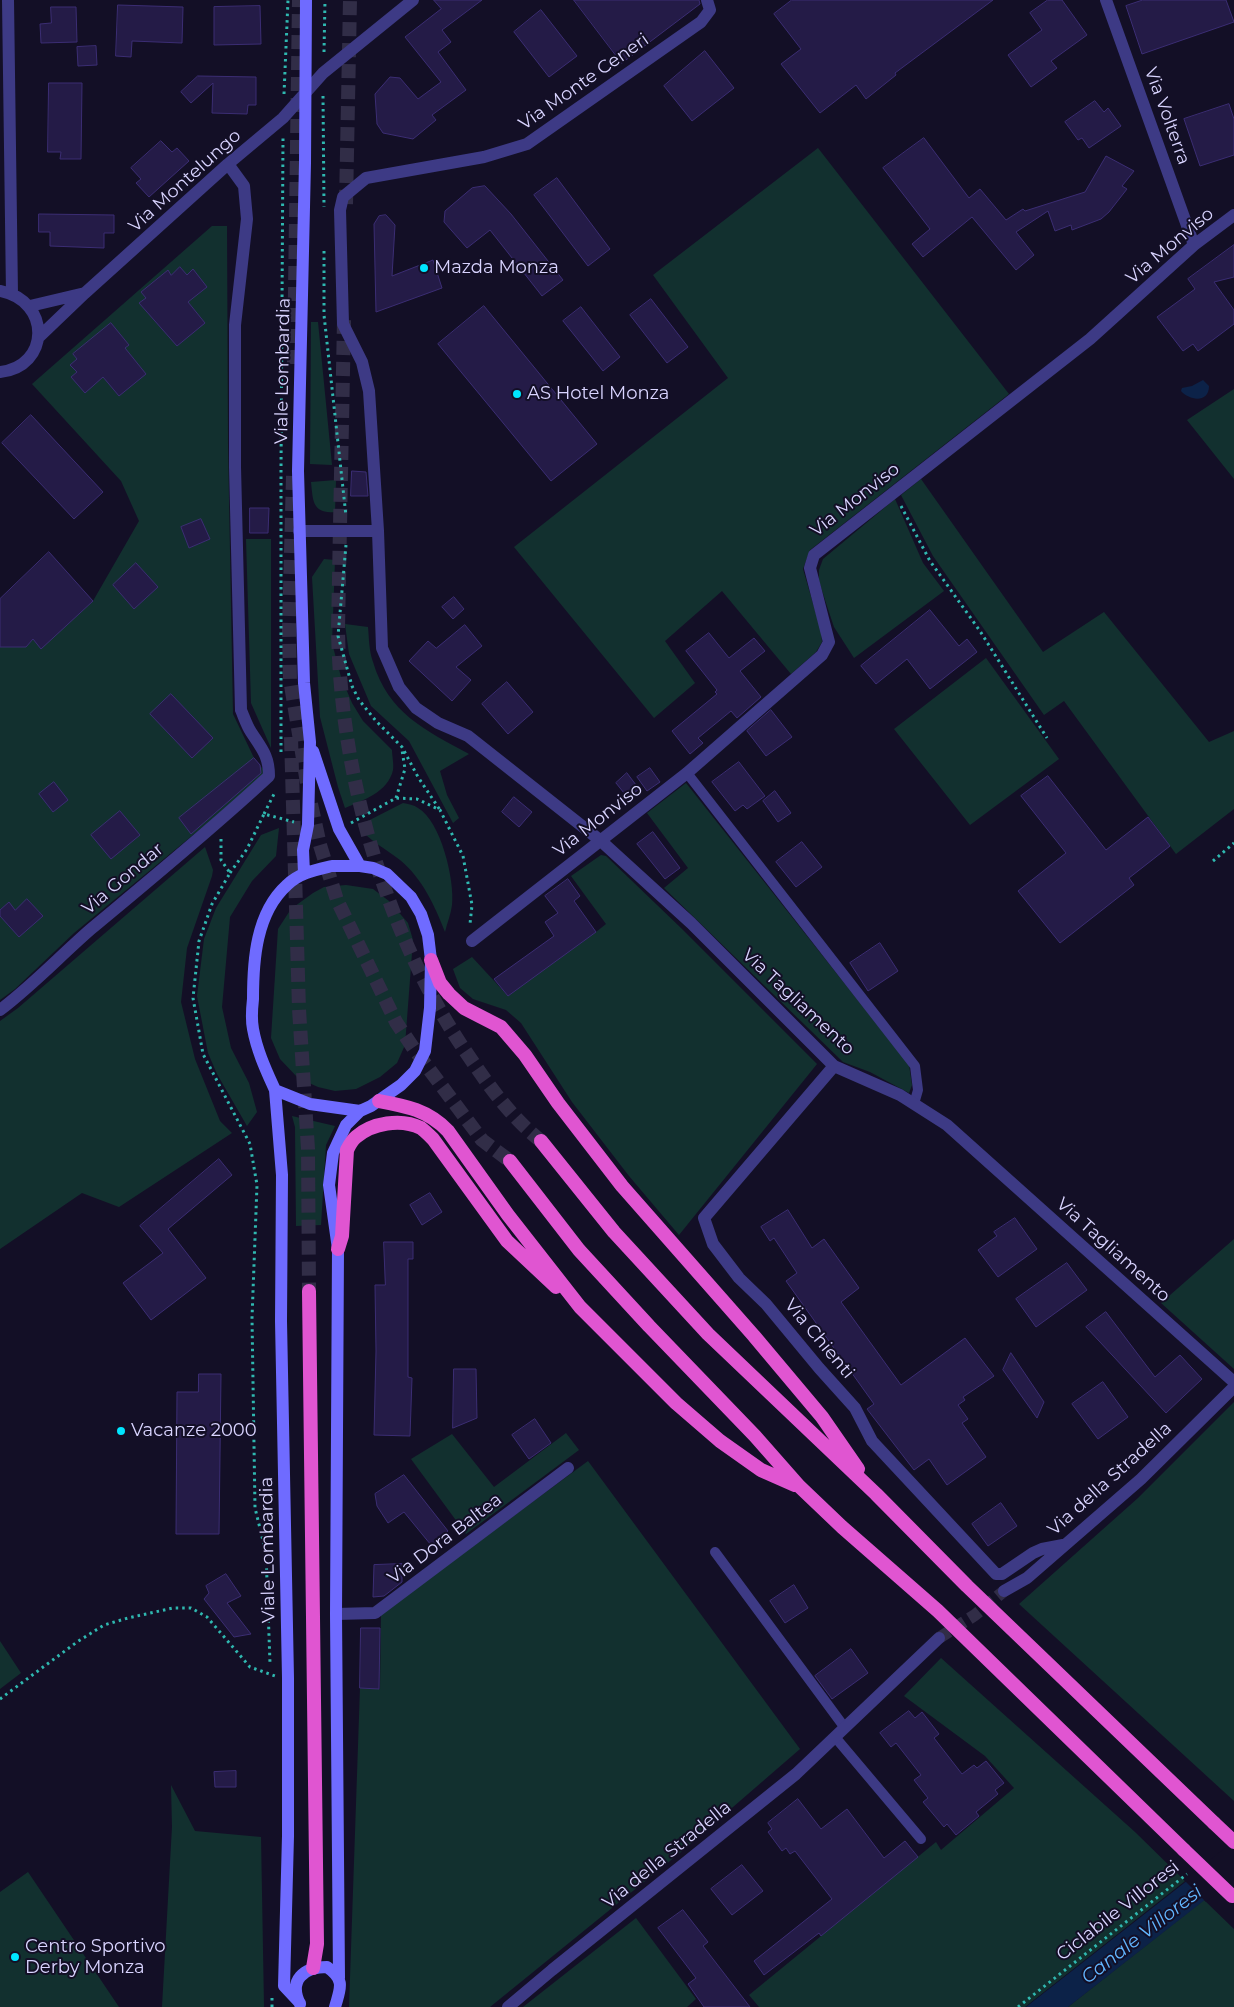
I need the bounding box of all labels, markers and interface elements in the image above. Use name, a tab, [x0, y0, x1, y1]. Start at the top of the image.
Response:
street label: Via Monte Ceneri	[515, 29, 653, 135]
street label: Via Volterra	[1139, 64, 1195, 168]
street label: Via Montelungo	[124, 125, 246, 237]
street label: Via Monviso	[1122, 203, 1218, 289]
place label: Mazda Monza	[434, 257, 559, 279]
marker: Mazda Monza	[418, 262, 430, 274]
street label: Viale Lombardia	[271, 298, 295, 444]
place label: AS Hotel Monza	[527, 383, 669, 405]
marker: AS Hotel Monza	[511, 388, 523, 400]
street label: Via Monviso	[806, 458, 904, 542]
street label: Via Monviso	[549, 778, 647, 862]
street label: Via Gondar	[78, 839, 168, 919]
street label: Via Tagliamento	[737, 944, 859, 1060]
street label: Via Tagliamento	[1052, 1193, 1174, 1307]
street label: Via Chienti	[779, 1295, 859, 1383]
street label: Via della Stradella	[1044, 1418, 1176, 1540]
place label: Vacanze 2000	[131, 1420, 257, 1442]
marker: Vacanze 2000	[115, 1425, 127, 1437]
street label: Viale Lombardia	[256, 1477, 280, 1623]
street label: Via Dora Baltea	[384, 1489, 506, 1589]
street label: Via della Stradella	[598, 1796, 736, 1914]
street label: Ciclabile Villoresi	[1052, 1856, 1184, 1966]
water label: Canale Villoresi	[1077, 1881, 1207, 1989]
place label: Centro Sportivo Derby Monza	[25, 1936, 166, 1978]
marker: Centro Sportivo Derby Monza	[9, 1951, 21, 1963]

